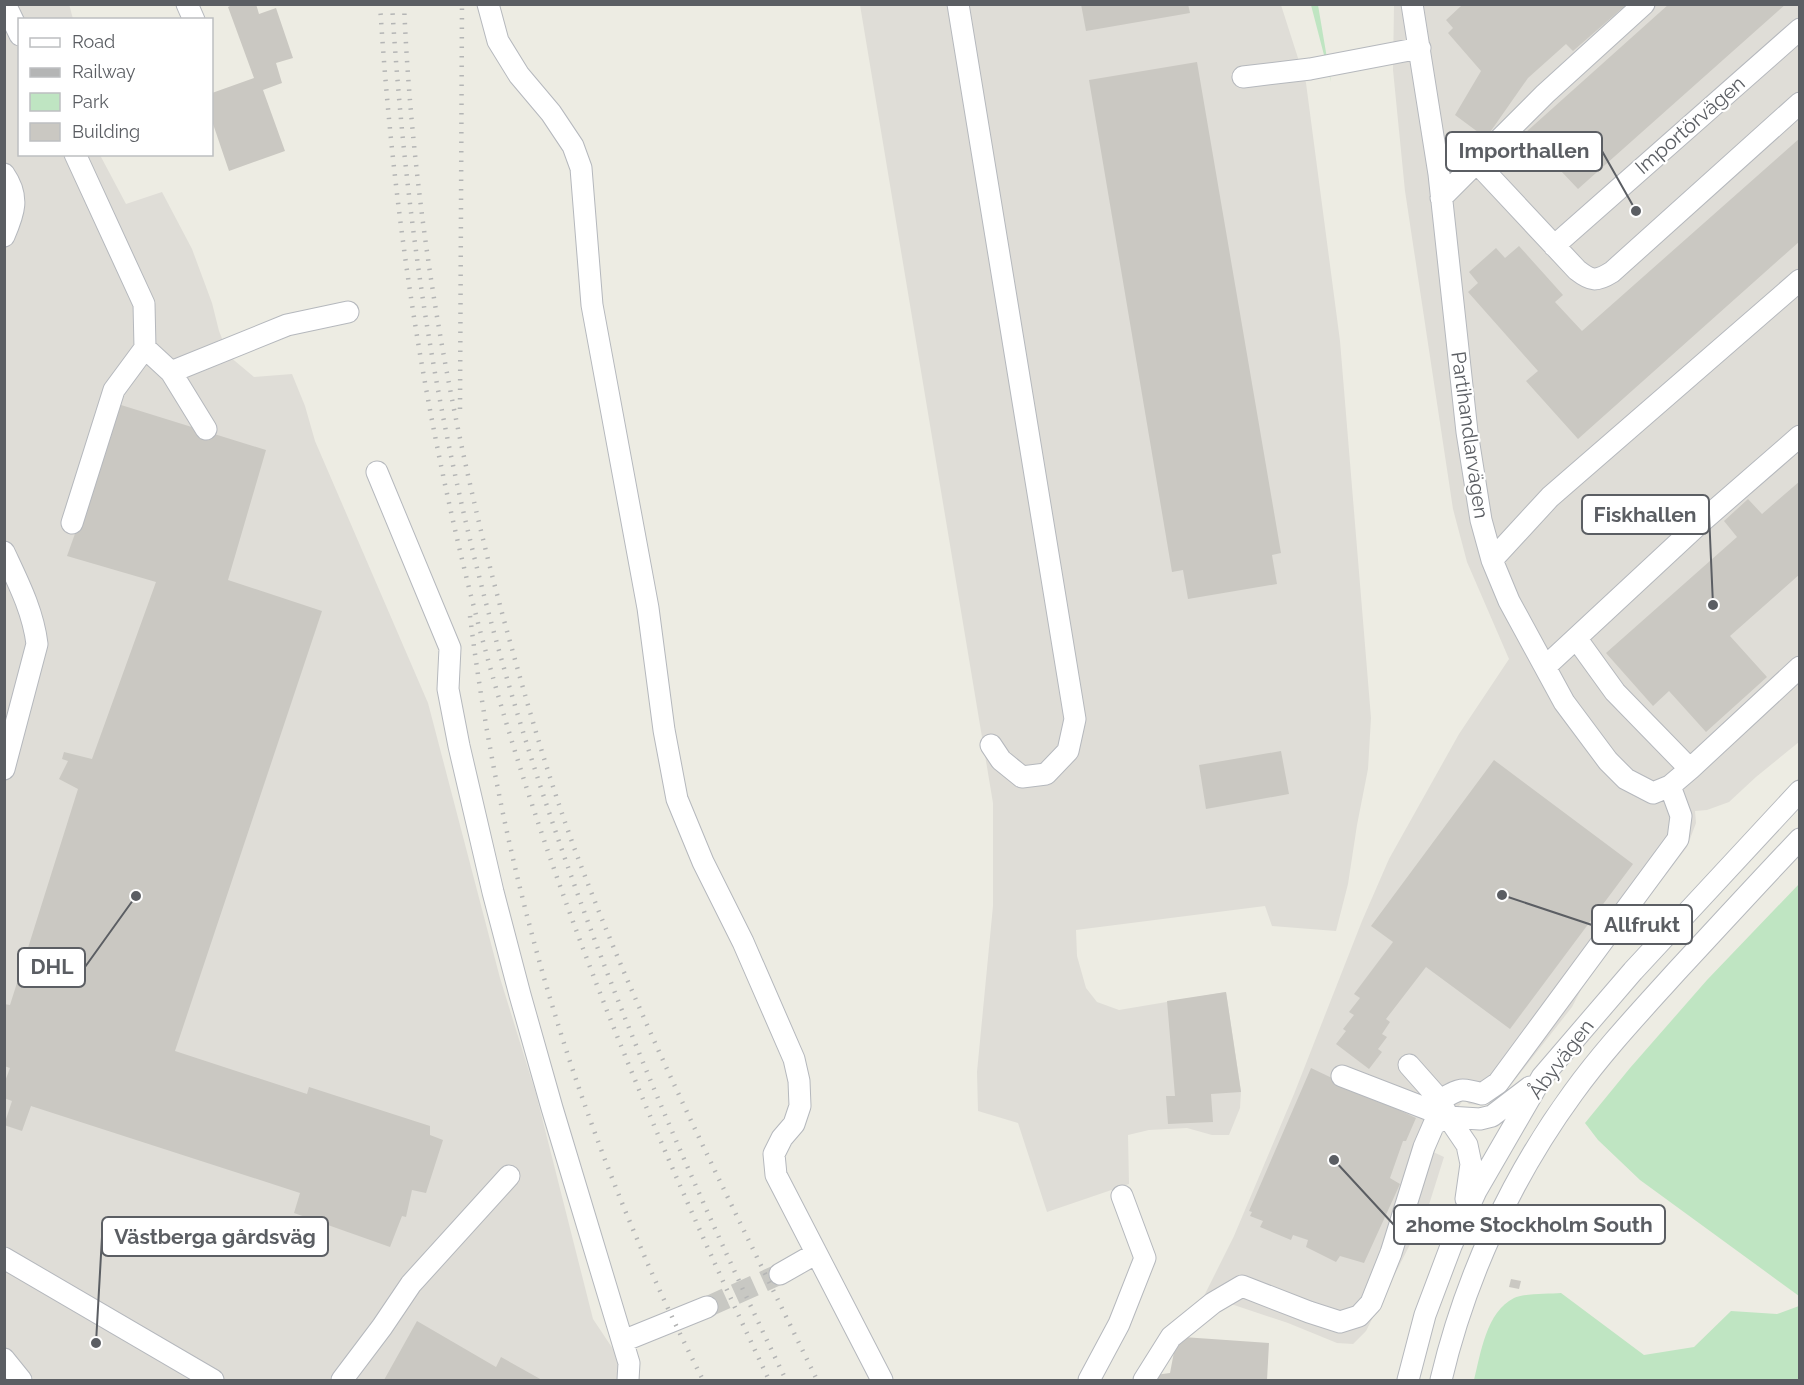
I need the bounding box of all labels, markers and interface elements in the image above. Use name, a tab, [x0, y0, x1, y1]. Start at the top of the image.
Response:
legend	[18, 18, 213, 156]
text: Road	[72, 31, 115, 52]
text: Railway	[72, 61, 136, 82]
street label: Importörvägen	[1630, 71, 1750, 179]
text: Park	[72, 91, 109, 112]
text: Building	[72, 121, 140, 142]
callout: Importhallen	[1446, 132, 1602, 171]
text: Importhallen	[1458, 138, 1590, 163]
street label: Partihandlarvägen	[1446, 350, 1494, 520]
callout: Fiskhallen	[1582, 495, 1709, 534]
text: Fiskhallen	[1594, 502, 1696, 527]
callout: Allfrukt	[1592, 905, 1692, 944]
text: Allfrukt	[1604, 912, 1680, 937]
callout: DHL	[18, 948, 85, 987]
text: DHL	[31, 954, 74, 979]
street label: Åbyvägen	[1523, 1014, 1599, 1104]
callout: 2home Stockholm South	[1394, 1205, 1665, 1244]
text: 2home Stockholm South	[1405, 1212, 1653, 1237]
callout: Västberga gårdsväg	[102, 1217, 328, 1256]
text: Västberga gårdsväg	[114, 1224, 316, 1249]

